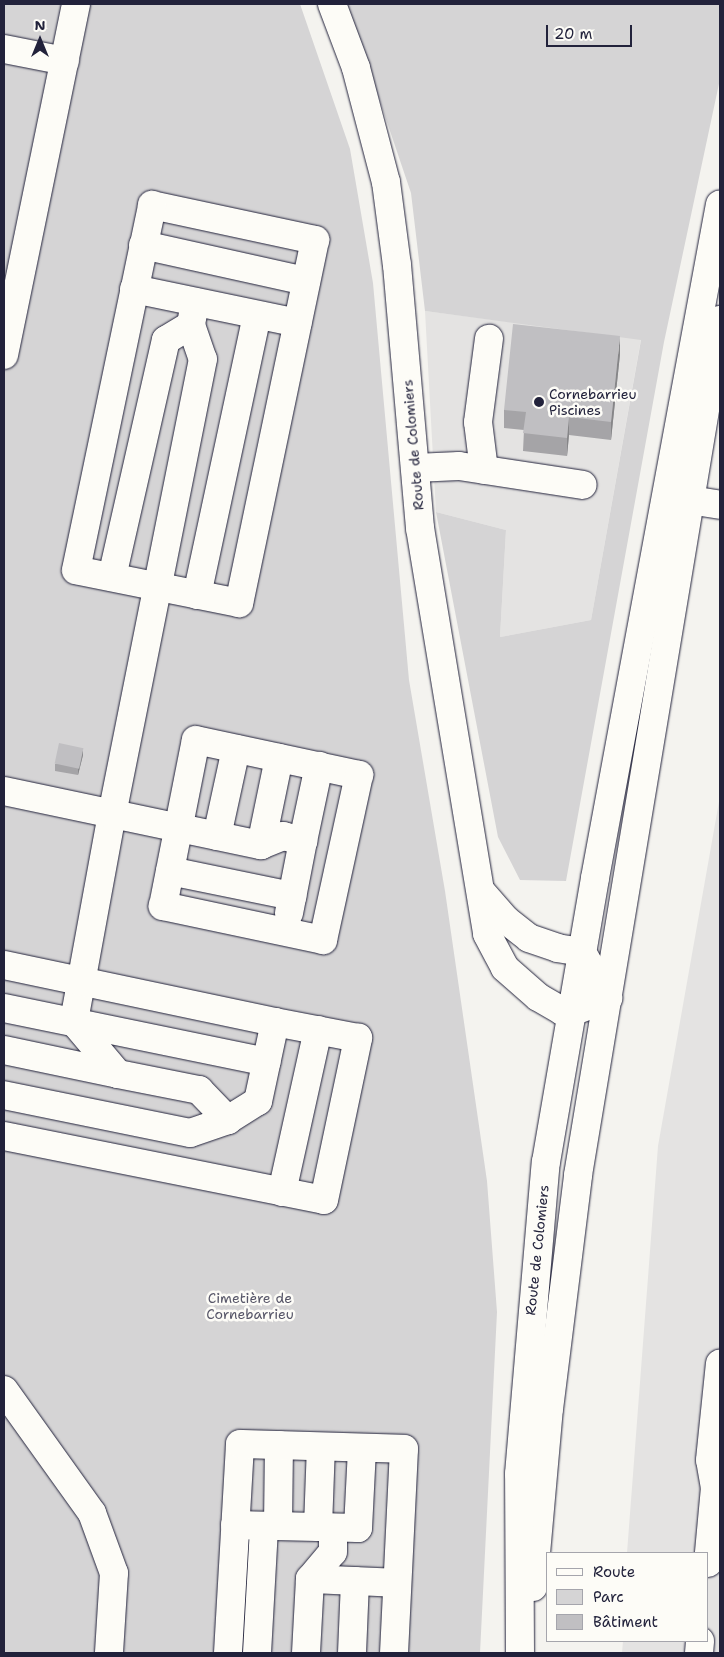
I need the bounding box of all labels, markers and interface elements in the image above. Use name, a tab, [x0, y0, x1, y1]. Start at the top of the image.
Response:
north arrow	[15, 15, 65, 65]
scale bar	[549, 15, 635, 47]
text: N	[34, 16, 46, 34]
text: 20 m	[554, 24, 593, 44]
street label: Route de Colomiers	[399, 379, 427, 511]
place label: Cornebarrieu Piscines	[549, 386, 637, 418]
marker: Cornebarrieu Piscines	[533, 396, 545, 408]
street label: Route de Colomiers	[522, 1184, 552, 1316]
park label: Cimetière de Cornebarrieu	[206, 1290, 294, 1322]
legend	[546, 1552, 709, 1642]
text: Route	[593, 1562, 635, 1582]
text: Parc	[593, 1587, 624, 1607]
text: Bâtiment	[593, 1612, 658, 1632]

